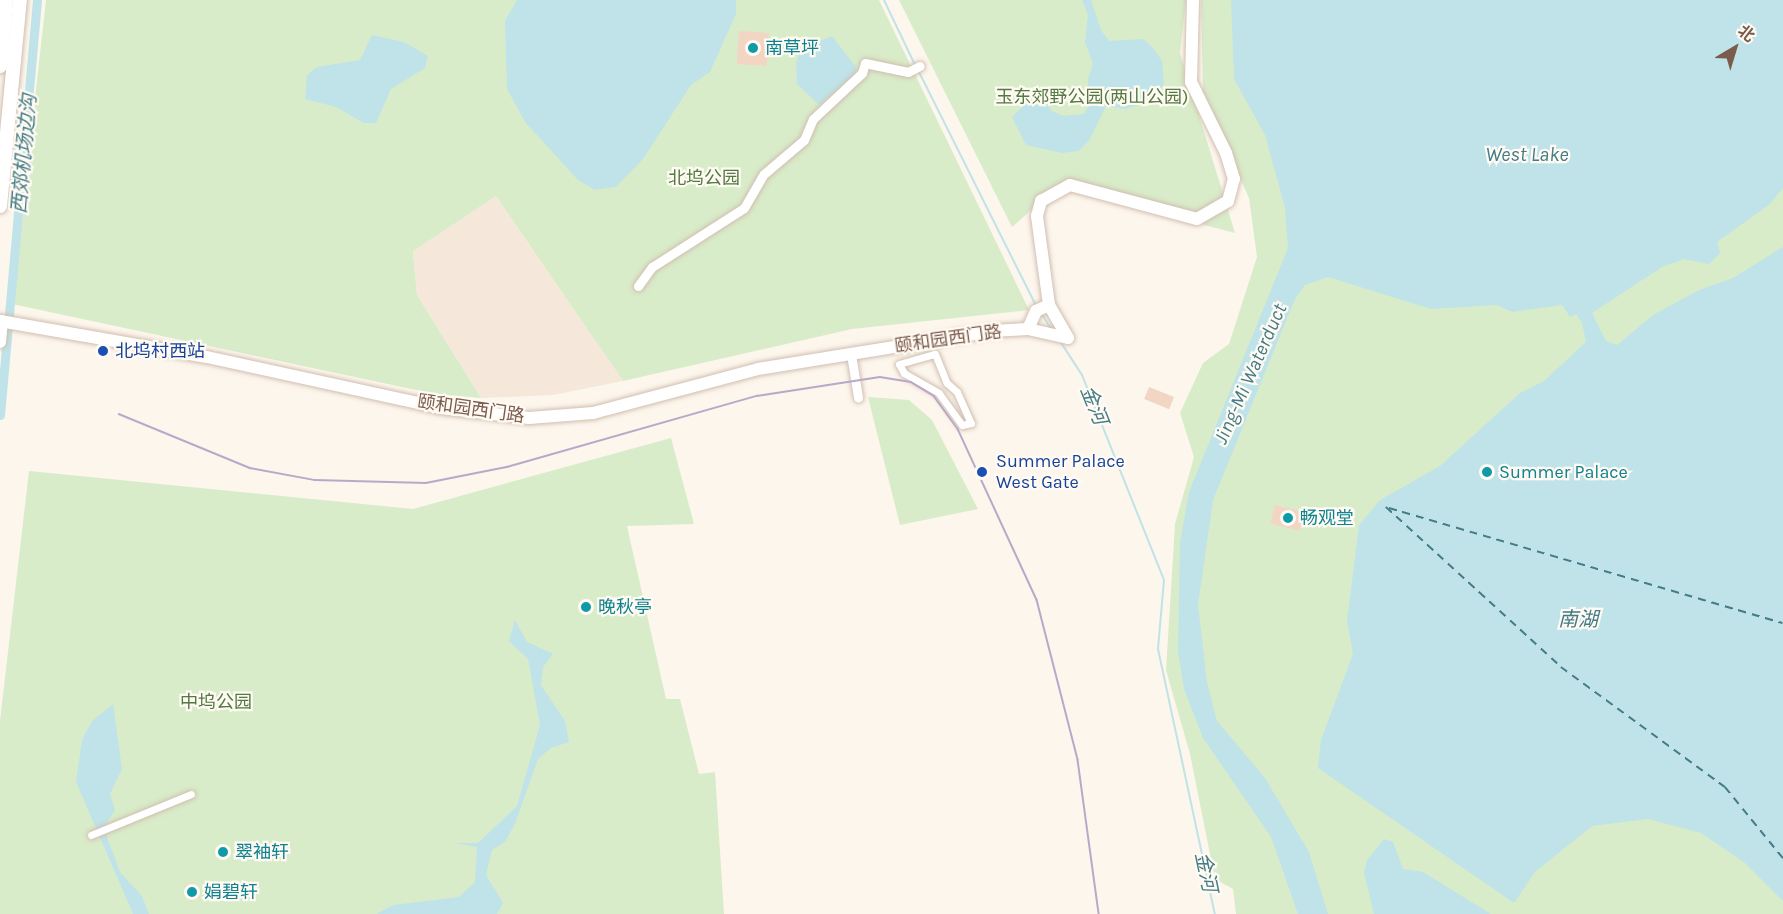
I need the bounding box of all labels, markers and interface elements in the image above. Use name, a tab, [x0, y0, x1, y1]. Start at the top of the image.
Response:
north arrow	[1705, 18, 1765, 78]
text: 北	[1734, 21, 1759, 46]
place label: 南草坪	[765, 37, 819, 59]
marker: 南草坪	[746, 41, 760, 55]
park label: 玉东郊野公园(两山公园)	[996, 86, 1188, 108]
water label: 西郊机场边沟	[7, 93, 41, 215]
water label: West Lake	[1485, 142, 1569, 166]
park label: 北坞公园	[668, 167, 740, 189]
water label: Jing-Mi Waterduct	[1208, 300, 1292, 448]
street label: 颐和园西门路	[893, 321, 1003, 357]
place label: 北坞村西站	[115, 340, 205, 362]
marker: 北坞村西站	[96, 344, 110, 358]
water label: 金河	[1075, 382, 1113, 428]
street label: 颐和园西门路	[416, 391, 526, 427]
place label: Summer Palace West Gate	[996, 451, 1125, 494]
place label: Summer Palace	[1499, 461, 1628, 483]
marker: Summer Palace West Gate	[973, 463, 991, 481]
marker: Summer Palace	[1480, 465, 1494, 479]
place label: 畅观堂	[1300, 507, 1354, 529]
marker: 畅观堂	[1281, 511, 1295, 525]
place label: 晚秋亭	[598, 596, 652, 618]
marker: 晚秋亭	[579, 600, 593, 614]
water label: 南湖	[1558, 607, 1598, 631]
park label: 中坞公园	[180, 691, 252, 713]
place label: 翠袖轩	[235, 841, 289, 863]
marker: 翠袖轩	[216, 845, 230, 859]
water label: 金河	[1190, 850, 1222, 894]
place label: 娟碧轩	[204, 881, 258, 903]
marker: 娟碧轩	[185, 885, 199, 899]

